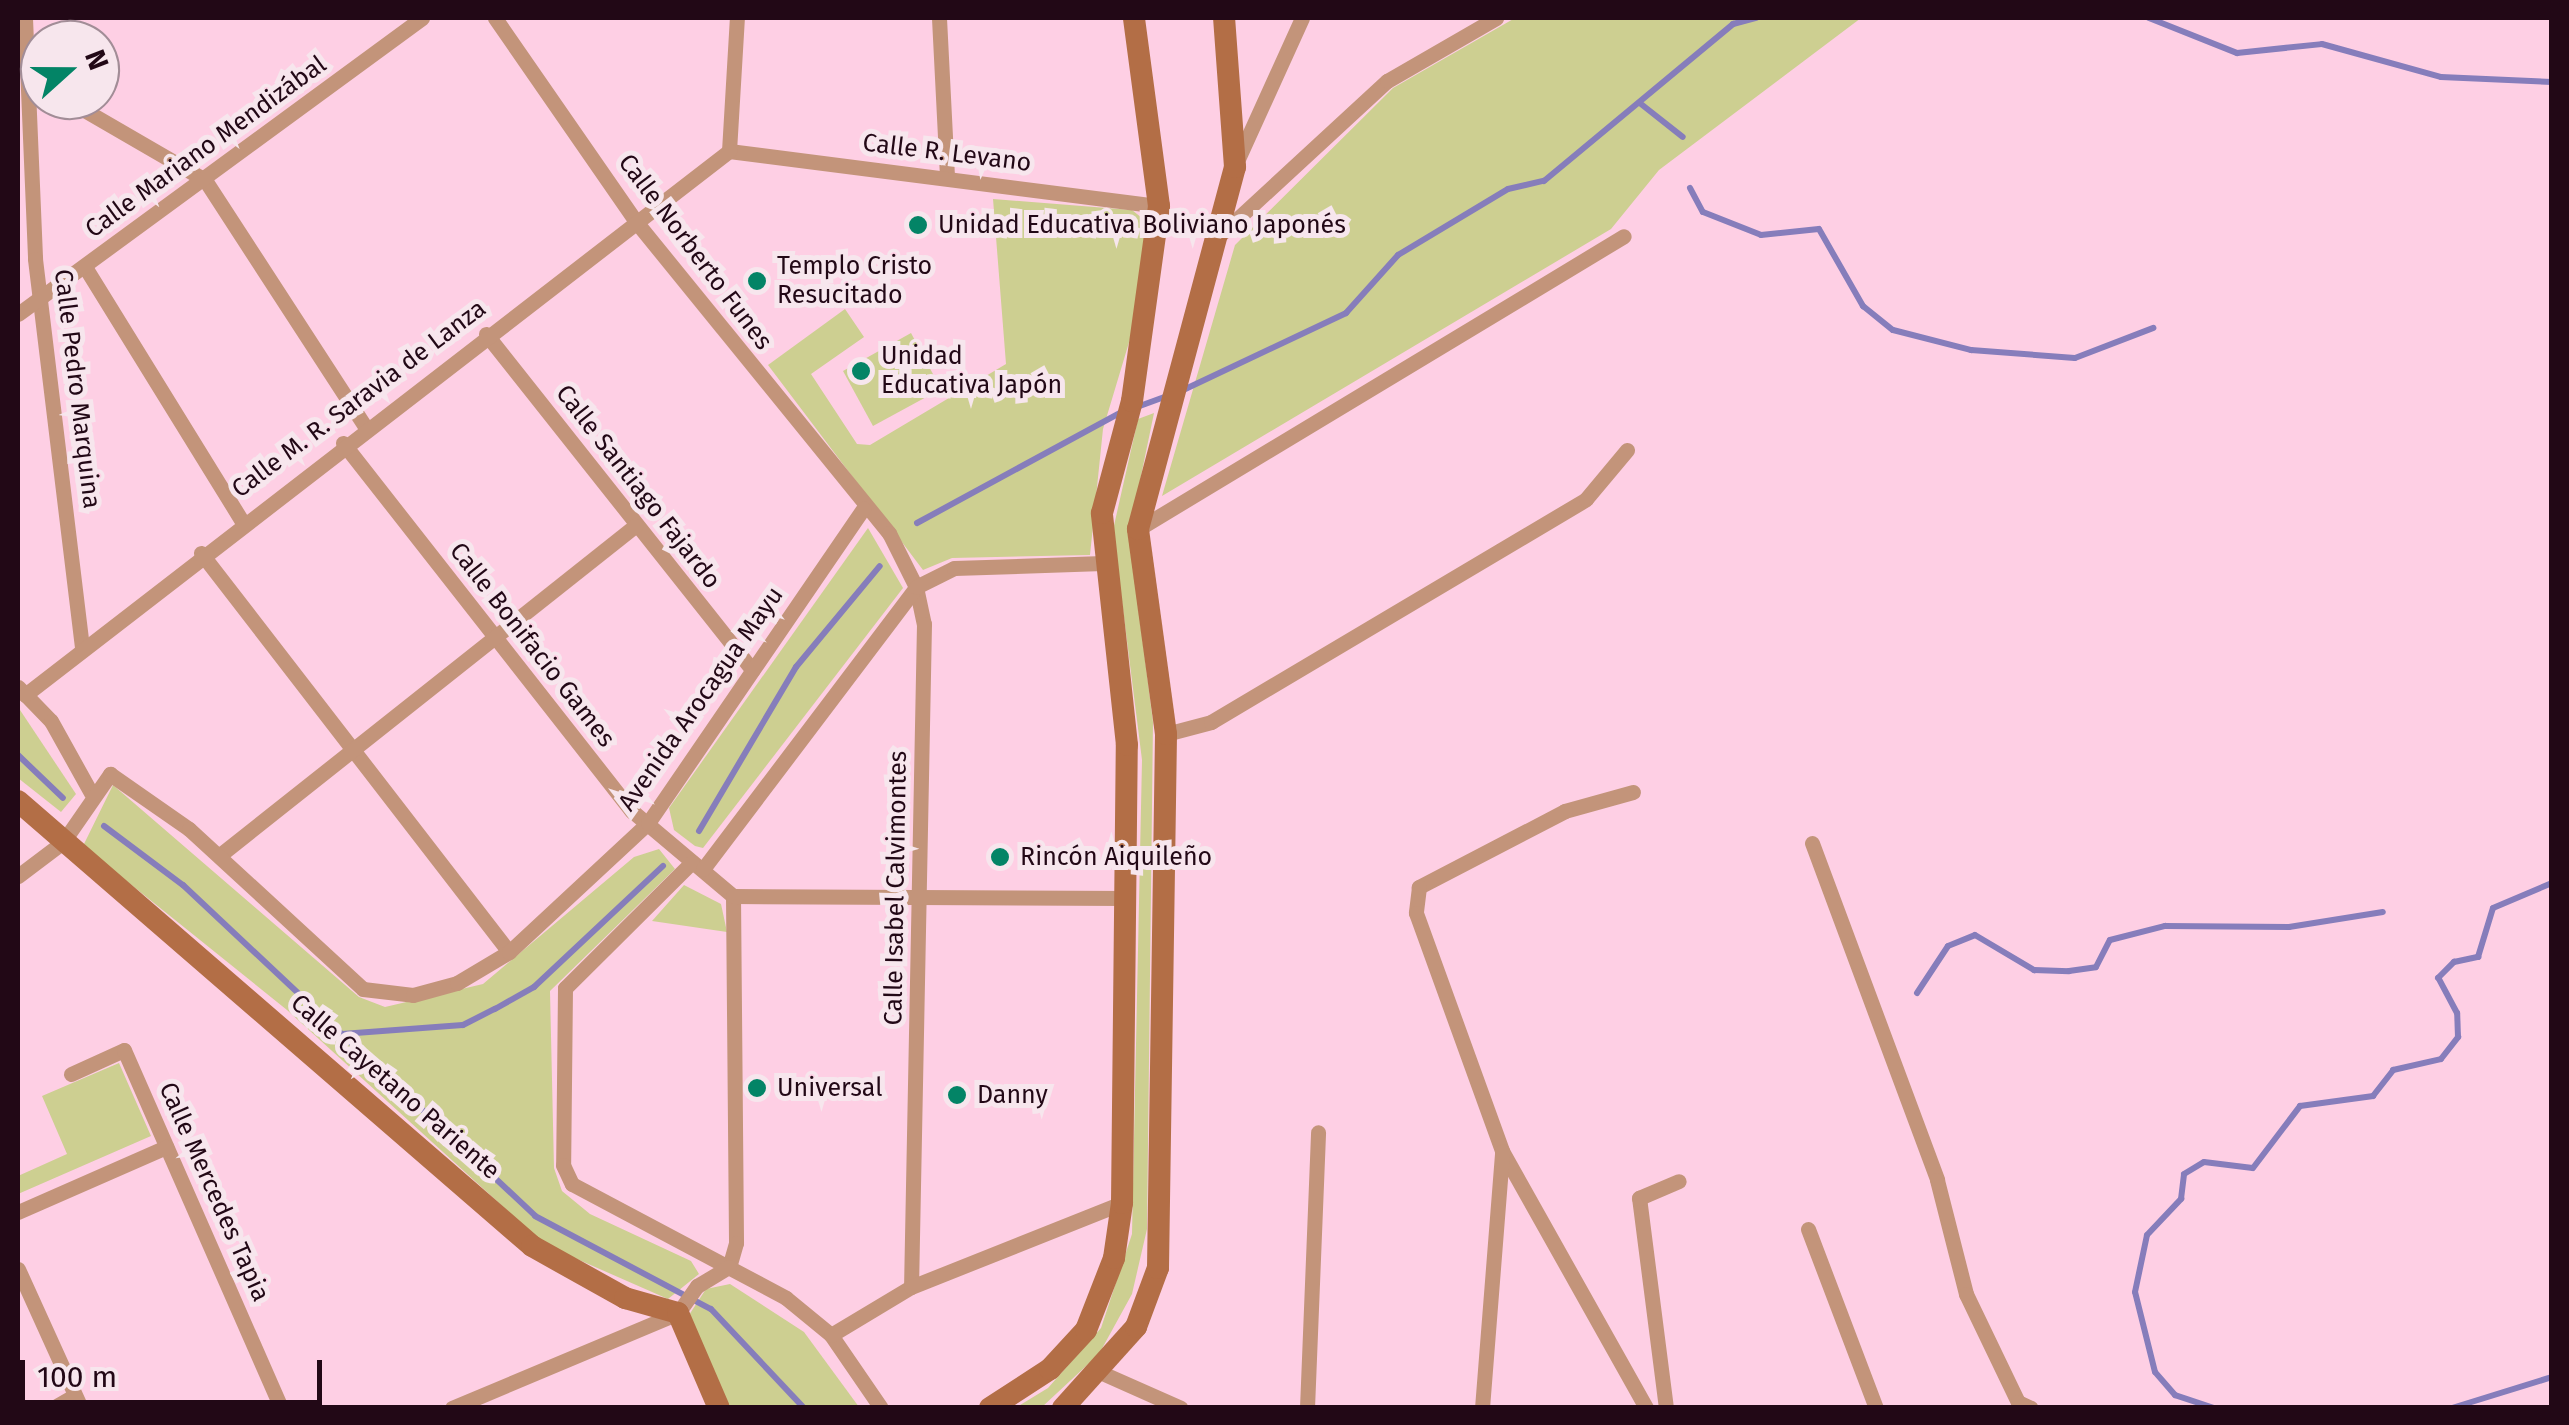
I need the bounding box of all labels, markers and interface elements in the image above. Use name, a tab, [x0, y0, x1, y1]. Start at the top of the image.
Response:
north arrow	[20, 20, 120, 120]
text: N	[78, 45, 115, 74]
street label: Calle Mariano Mendizábal	[80, 50, 332, 244]
street label: Calle R. Levano	[861, 128, 1033, 178]
street label: Calle Norberto Funes	[612, 148, 778, 356]
place label: Unidad Educativa Boliviano Japonés	[938, 210, 1346, 240]
marker: Unidad Educativa Boliviano Japonés	[907, 214, 929, 236]
place label: Templo Cristo Resucitado	[777, 252, 932, 311]
street label: Calle Pedro Marquina	[47, 268, 107, 510]
marker: Templo Cristo Resucitado	[746, 270, 768, 292]
street label: Calle M. R. Saravia de Lanza	[226, 294, 492, 504]
place label: Unidad Educativa Japón	[881, 342, 1062, 401]
marker: Unidad Educativa Japón	[850, 360, 872, 382]
street label: Calle Santiago Fajardo	[549, 379, 727, 595]
street label: Calle Bonifacio Games	[443, 537, 621, 753]
street label: Avenida Arocagua Mayu	[612, 581, 790, 817]
street label: Calle Isabel Calvimontes	[879, 750, 913, 1026]
place label: Rincón Aiquileño	[1020, 842, 1212, 872]
marker: Rincón Aiquileño	[989, 846, 1011, 868]
street label: Calle Cayetano Pariente	[284, 988, 506, 1186]
place label: Universal	[777, 1073, 882, 1103]
marker: Universal	[746, 1077, 768, 1099]
street label: Calle Mercedes Tapia	[152, 1078, 276, 1306]
place label: Danny	[977, 1080, 1048, 1110]
marker: Danny	[946, 1084, 968, 1106]
scale bar	[25, 1340, 328, 1402]
text: 100 m	[37, 1359, 117, 1395]

